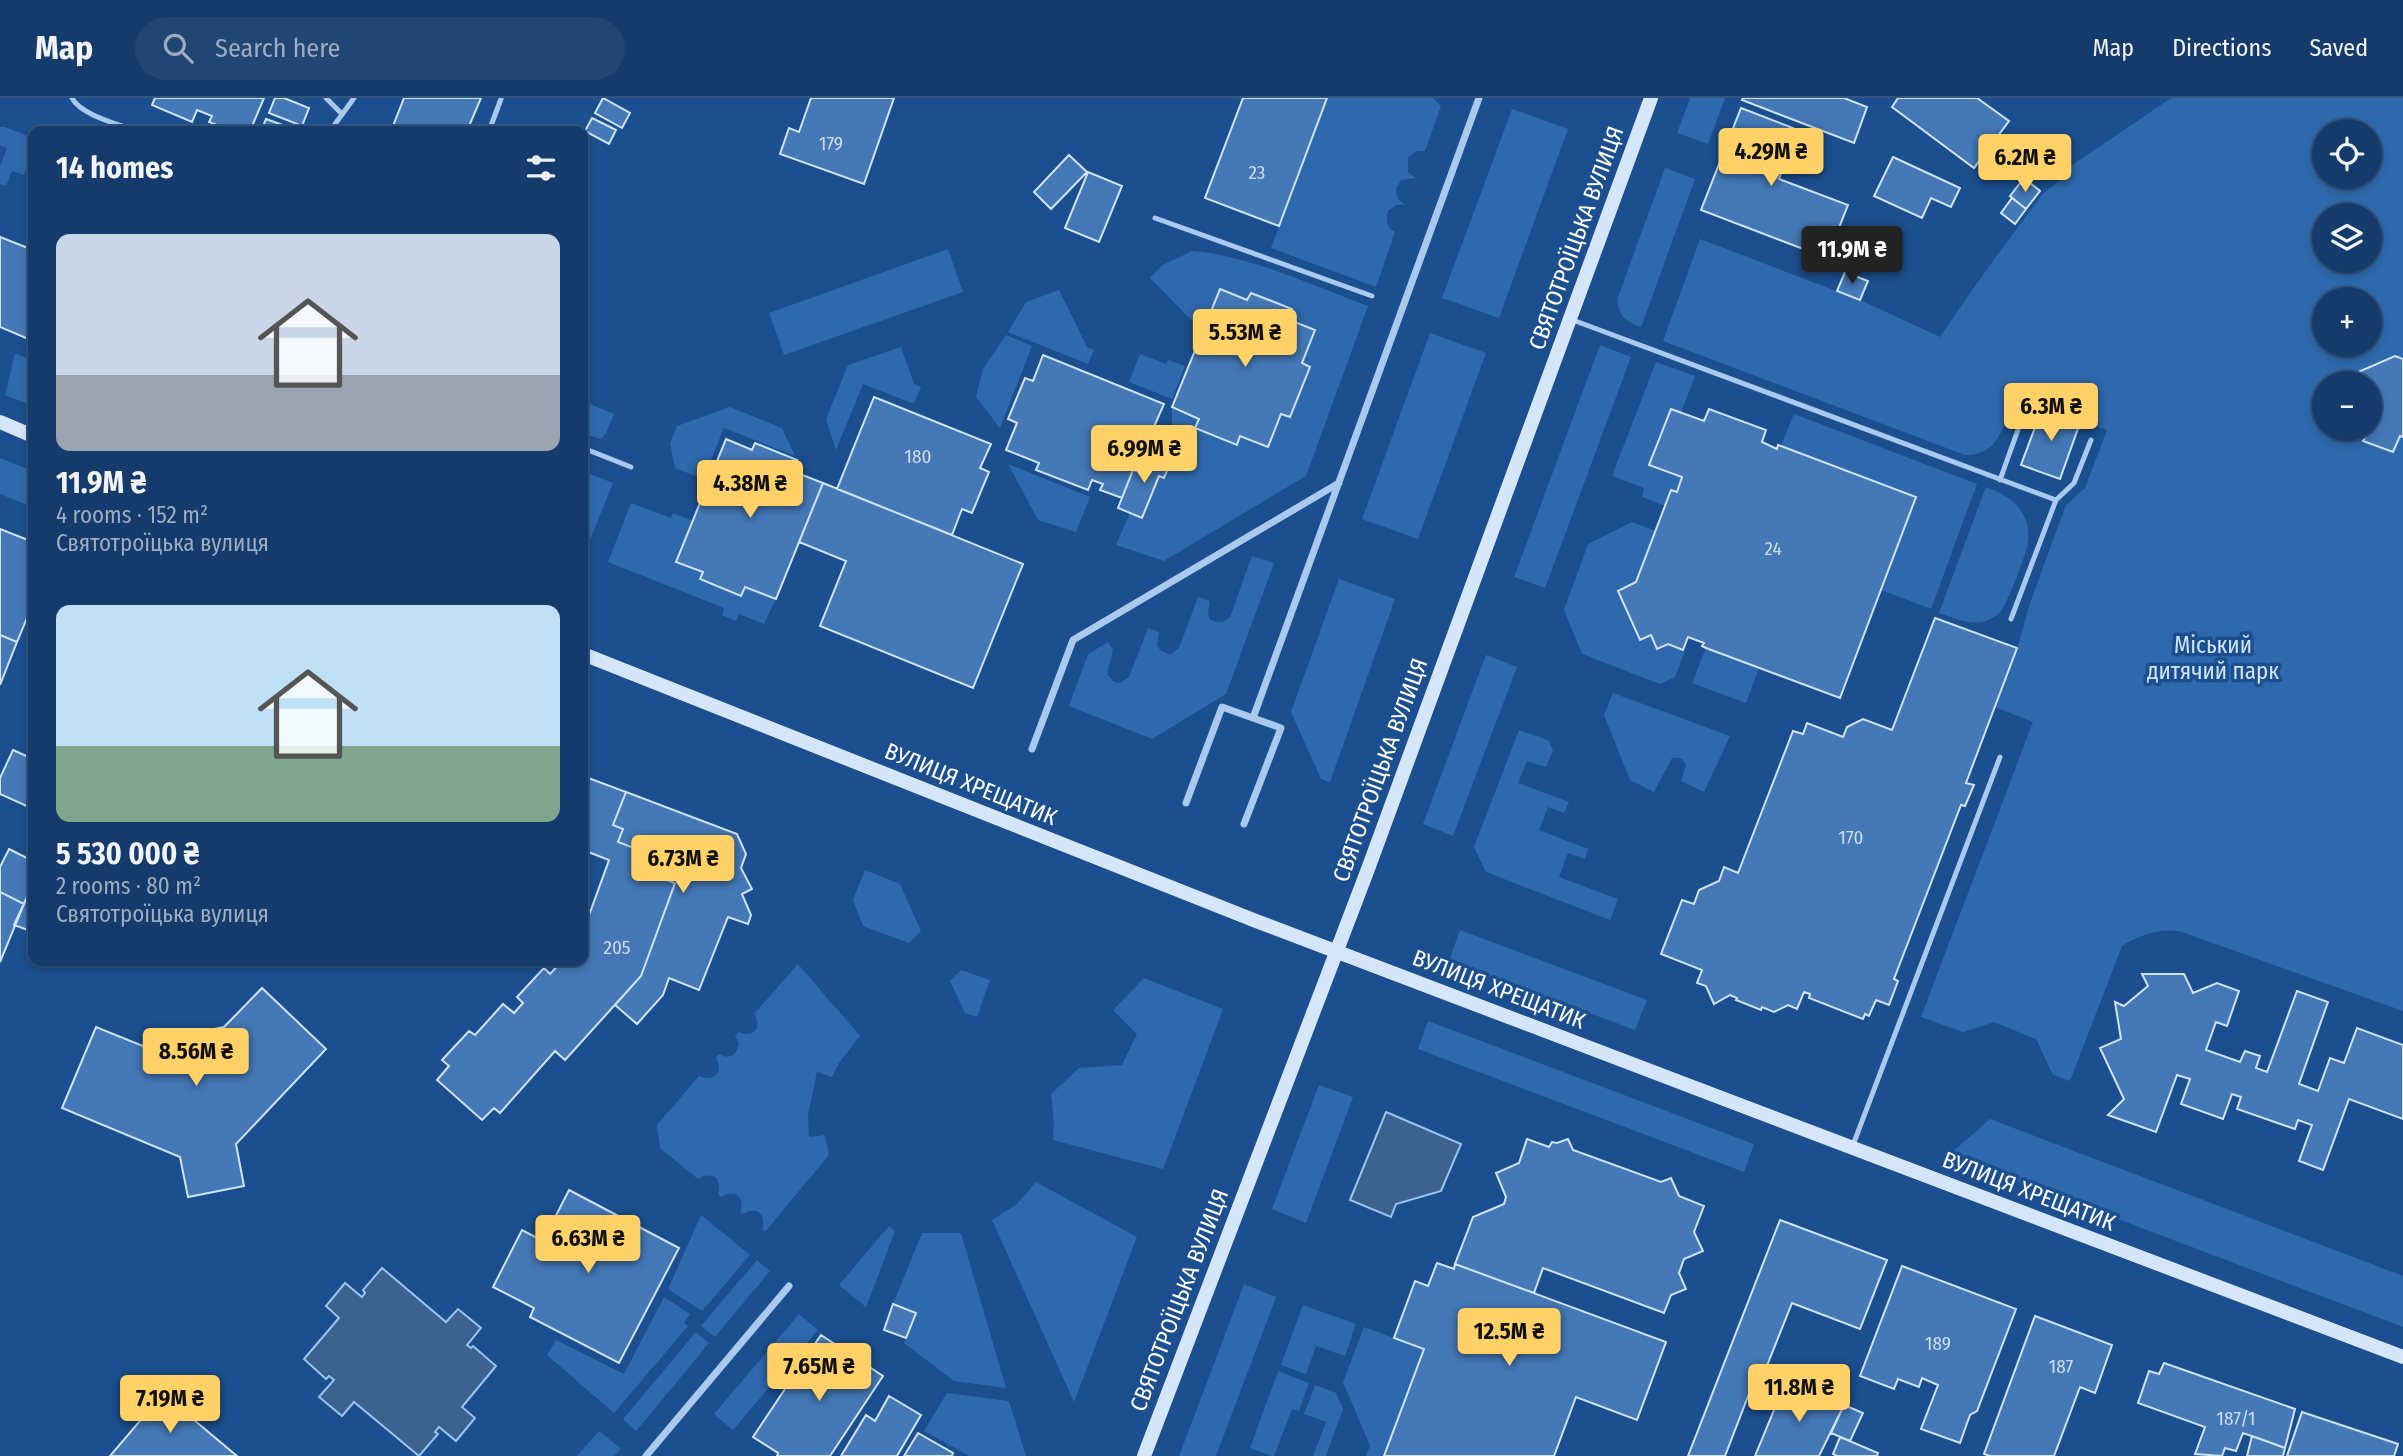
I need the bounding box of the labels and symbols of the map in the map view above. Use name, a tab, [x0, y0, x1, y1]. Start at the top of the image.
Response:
street label: СВЯТОТРОЇЦЬКА ВУЛИЦЯ	[1523, 122, 1629, 354]
pin: 4.29M ₴	[1706, 129, 1836, 188]
house number: 179	[819, 132, 843, 155]
pin: 6.2M ₴	[1968, 134, 2082, 194]
house number: 23	[1249, 161, 1265, 184]
pin: 11.9M ₴	[1787, 226, 1917, 286]
pin: 5.53M ₴	[1180, 310, 1310, 369]
pin: 6.3M ₴	[1994, 384, 2108, 443]
pin: 6.99M ₴	[1079, 426, 1209, 485]
house number: 180	[905, 445, 931, 468]
pin: 4.38M ₴	[685, 460, 815, 520]
house number: 24	[1764, 537, 1782, 560]
park label: Міський дитячий парк	[2147, 631, 2279, 685]
street label: СВЯТОТРОЇЦЬКА ВУЛИЦЯ	[1327, 654, 1433, 886]
street label: ВУЛИЦЯ ХРЕЩАТИК	[881, 737, 1062, 832]
house number: 170	[1839, 826, 1863, 849]
pin: 6.73M ₴	[618, 836, 748, 895]
house number: 205	[604, 936, 631, 959]
street label: ВУЛИЦЯ ХРЕЩАТИК	[1409, 943, 1590, 1035]
pin: 8.56M ₴	[131, 1028, 261, 1088]
street label: ВУЛИЦЯ ХРЕЩАТИК	[1939, 1145, 2120, 1237]
street label: СВЯТОТРОЇЦЬКА ВУЛИЦЯ	[1124, 1185, 1234, 1415]
pin: 6.63M ₴	[523, 1216, 653, 1275]
pin: 12.5M ₴	[1444, 1308, 1574, 1368]
house number: 189	[1925, 1332, 1951, 1355]
pin: 7.65M ₴	[754, 1344, 884, 1403]
house number: 187	[2049, 1355, 2073, 1378]
pin: 11.8M ₴	[1734, 1364, 1864, 1424]
pin: 7.19M ₴	[105, 1376, 235, 1435]
house number: 187/1	[2217, 1407, 2255, 1430]

